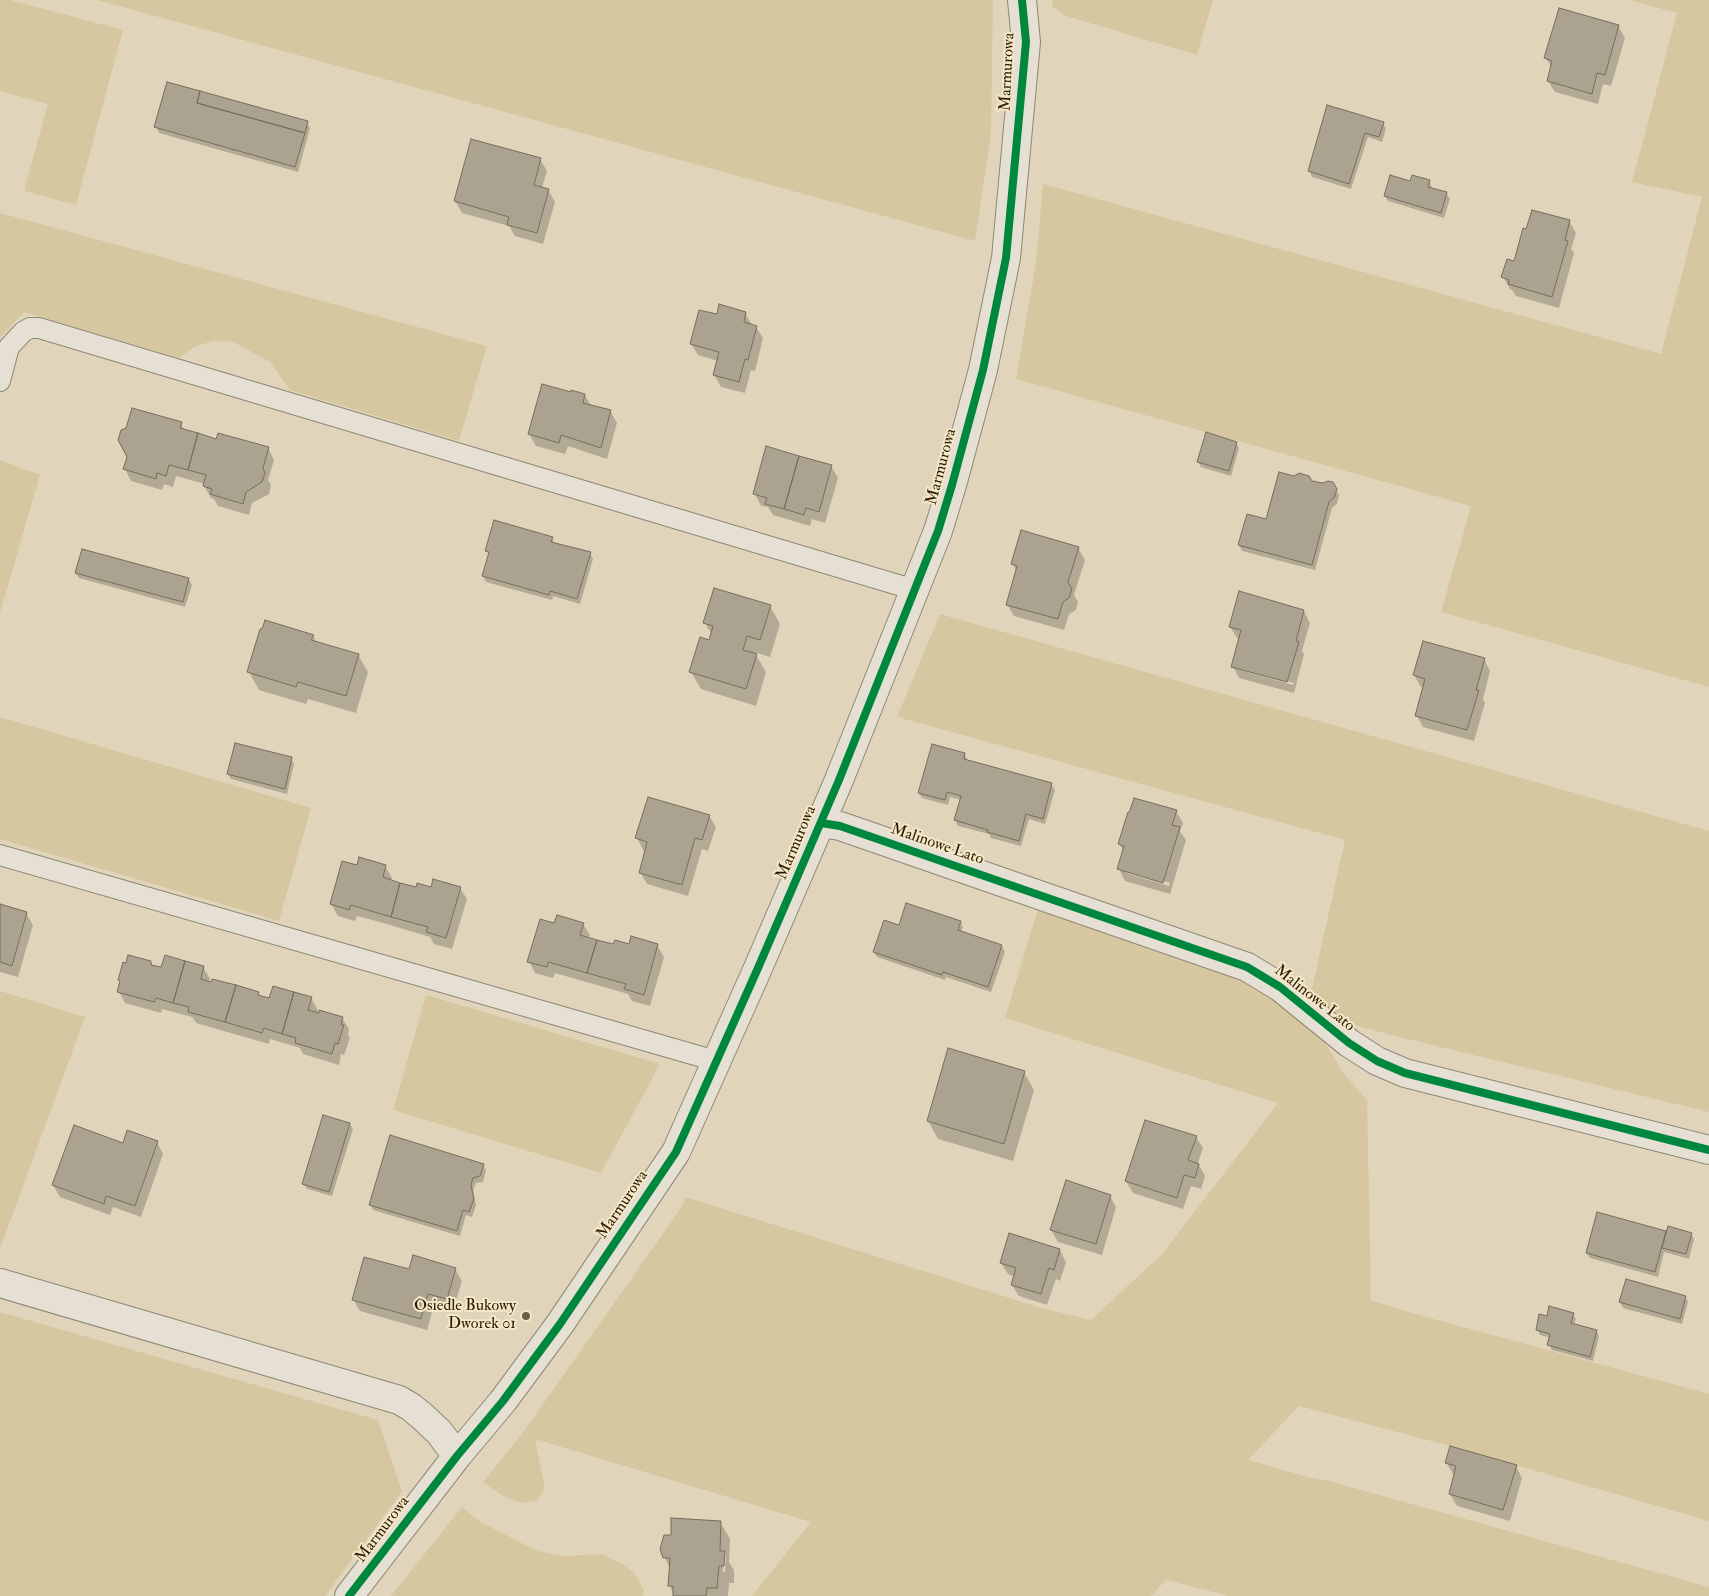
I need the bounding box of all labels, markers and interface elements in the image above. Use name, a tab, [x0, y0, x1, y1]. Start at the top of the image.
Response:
street label: Marmurowa	[996, 32, 1020, 112]
street label: Marmurowa	[923, 427, 961, 507]
street label: Marmurowa	[773, 803, 821, 883]
street label: Malinowe Lato	[888, 820, 986, 870]
street label: Malinowe Lato	[1270, 962, 1358, 1036]
street label: Marmurowa	[593, 1167, 653, 1243]
place label: Osiedle Bukowy Dworek 01	[414, 1297, 516, 1335]
marker: Osiedle Bukowy Dworek 01	[520, 1310, 532, 1322]
street label: Marmurowa	[352, 1493, 414, 1567]

